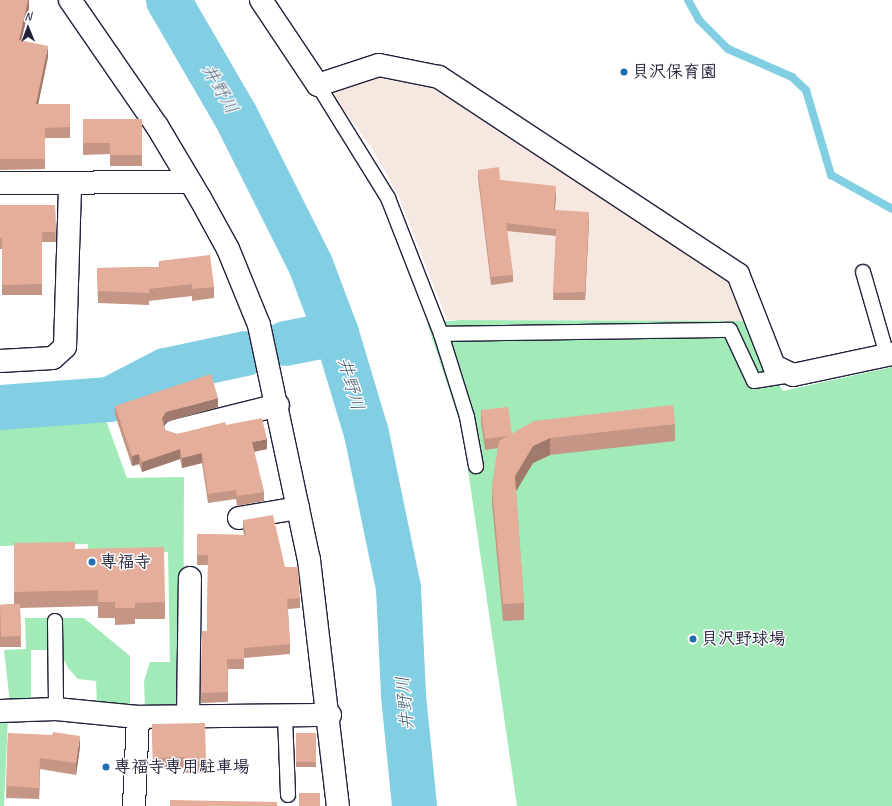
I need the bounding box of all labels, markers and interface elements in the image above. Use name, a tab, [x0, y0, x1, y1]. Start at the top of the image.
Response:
north arrow	[8, 8, 48, 48]
text: N	[24, 9, 31, 23]
water label: 井野川	[197, 60, 243, 118]
place label: 貝沢保育園	[632, 62, 717, 82]
marker: 貝沢保育園	[619, 67, 629, 77]
water label: 井野川	[333, 355, 369, 413]
place label: 専福寺	[100, 552, 151, 572]
marker: 専福寺	[87, 557, 97, 567]
place label: 貝沢野球場	[701, 629, 786, 649]
marker: 貝沢野球場	[688, 634, 698, 644]
water label: 井野川	[392, 675, 418, 731]
place label: 専福寺専用駐車場	[114, 757, 250, 777]
marker: 専福寺専用駐車場	[101, 762, 111, 772]

